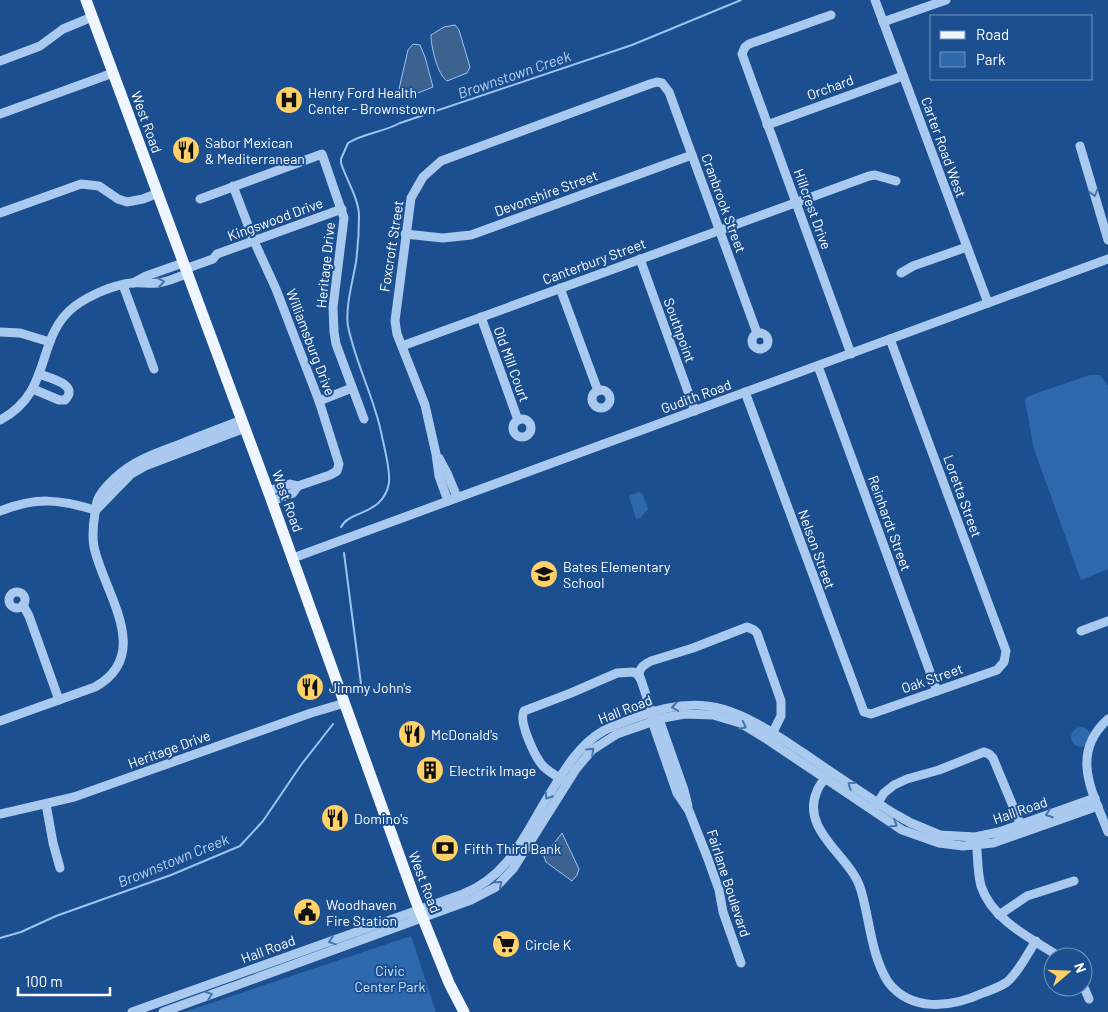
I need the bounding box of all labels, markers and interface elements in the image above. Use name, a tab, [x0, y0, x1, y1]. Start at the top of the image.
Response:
legend	[930, 15, 1093, 80]
text: Road	[976, 25, 1009, 43]
water label: Brownstown Creek	[455, 46, 573, 102]
text: Park	[976, 50, 1006, 68]
street label: Orchard	[804, 71, 856, 103]
place label: Henry Ford Health Center - Brownstown	[308, 84, 435, 117]
hospital icon: Henry Ford Health Center - Brownstown	[274, 85, 304, 115]
street label: West Road	[128, 89, 166, 155]
street label: Carter Road West	[918, 94, 970, 200]
place label: Sabor Mexican & Mediterranean	[205, 134, 305, 167]
restaurant icon: Sabor Mexican & Mediterranean	[171, 135, 201, 165]
street label: Cranbrook Street	[698, 151, 750, 255]
street label: Devonshire Street	[492, 166, 600, 220]
street label: Hillcrest Drive	[791, 166, 835, 252]
one-way arrow	[1088, 188, 1098, 197]
street label: Kingswood Drive	[225, 194, 325, 244]
street label: Foxcroft Street	[375, 199, 407, 293]
street label: Heritage Drive	[312, 221, 338, 309]
street label: Canterbury Street	[540, 234, 648, 288]
one-way arrow	[156, 278, 165, 288]
street label: Williamsburg Drive	[283, 286, 339, 398]
street label: Southpoint	[660, 295, 700, 365]
street label: Old Mill Court	[490, 324, 534, 404]
street label: Gudith Road	[658, 375, 734, 417]
street label: Loretta Street	[940, 453, 986, 539]
street label: West Road	[269, 468, 307, 534]
street label: Reinhardt Street	[865, 473, 915, 573]
street label: Nelson Street	[795, 507, 839, 591]
place label: Bates Elementary School	[563, 558, 671, 591]
school or university icon: Bates Elementary School	[529, 559, 559, 589]
street label: Oak Street	[899, 660, 965, 696]
restaurant icon: Jimmy John's	[295, 672, 325, 702]
place label: Jimmy John's	[329, 679, 412, 696]
street label: Hall Road	[596, 691, 654, 727]
one-way arrow	[671, 701, 680, 711]
restaurant icon: McDonald's	[397, 719, 427, 749]
one-way arrow	[738, 720, 747, 730]
street label: Heritage Drive	[125, 726, 213, 772]
place label: McDonald's	[431, 726, 499, 743]
one-way arrow	[586, 748, 595, 757]
building icon: Electrik Image	[415, 755, 445, 785]
place label: Electrik Image	[449, 762, 536, 779]
one-way arrow	[847, 782, 856, 791]
one-way arrow	[545, 791, 555, 800]
street label: Hall Road	[991, 793, 1049, 827]
restaurant icon: Domino's	[320, 803, 350, 833]
one-way arrow	[1045, 808, 1053, 818]
place label: Domino's	[354, 810, 409, 827]
one-way arrow	[888, 818, 897, 827]
street label: Fairlane Boulevard	[704, 827, 754, 939]
water label: Brownstown Creek	[115, 829, 232, 890]
bank icon: Fifth Third Bank	[430, 833, 460, 863]
place label: Fifth Third Bank	[464, 840, 561, 857]
street label: West Road	[406, 849, 444, 915]
one-way arrow	[493, 881, 502, 890]
place label: Woodhaven Fire Station	[326, 896, 397, 929]
public building icon: Woodhaven Fire Station	[292, 897, 322, 927]
supermarket icon: Circle K	[491, 929, 521, 959]
street label: Hall Road	[239, 931, 297, 967]
one-way arrow	[328, 935, 337, 945]
place label: Circle K	[525, 936, 572, 953]
north arrow	[1043, 947, 1093, 997]
text: N	[1071, 960, 1090, 975]
park label: Civic Center Park	[354, 962, 426, 995]
scale bar	[18, 964, 110, 996]
text: 100 m	[25, 972, 63, 990]
one-way arrow	[204, 991, 213, 1001]

